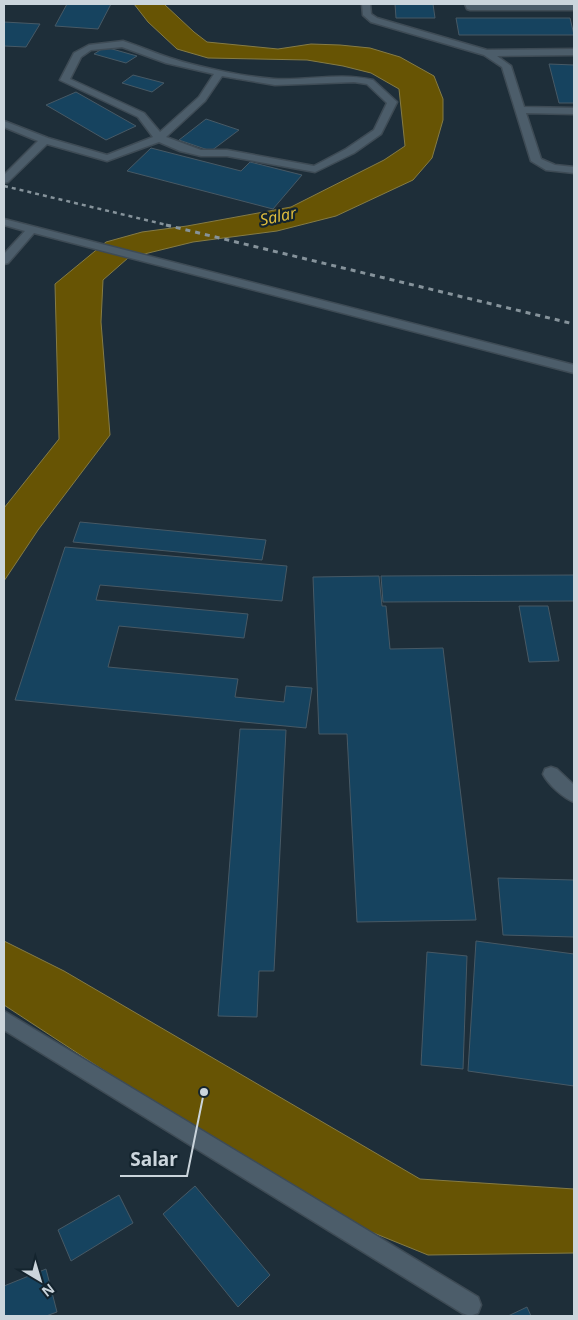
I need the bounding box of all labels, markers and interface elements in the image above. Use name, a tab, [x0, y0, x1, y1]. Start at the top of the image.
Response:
water label: Salar	[258, 201, 299, 231]
callout: Salar	[120, 1142, 187, 1176]
text: Salar	[130, 1146, 178, 1172]
north arrow	[15, 1255, 65, 1305]
text: N	[38, 1280, 59, 1302]

